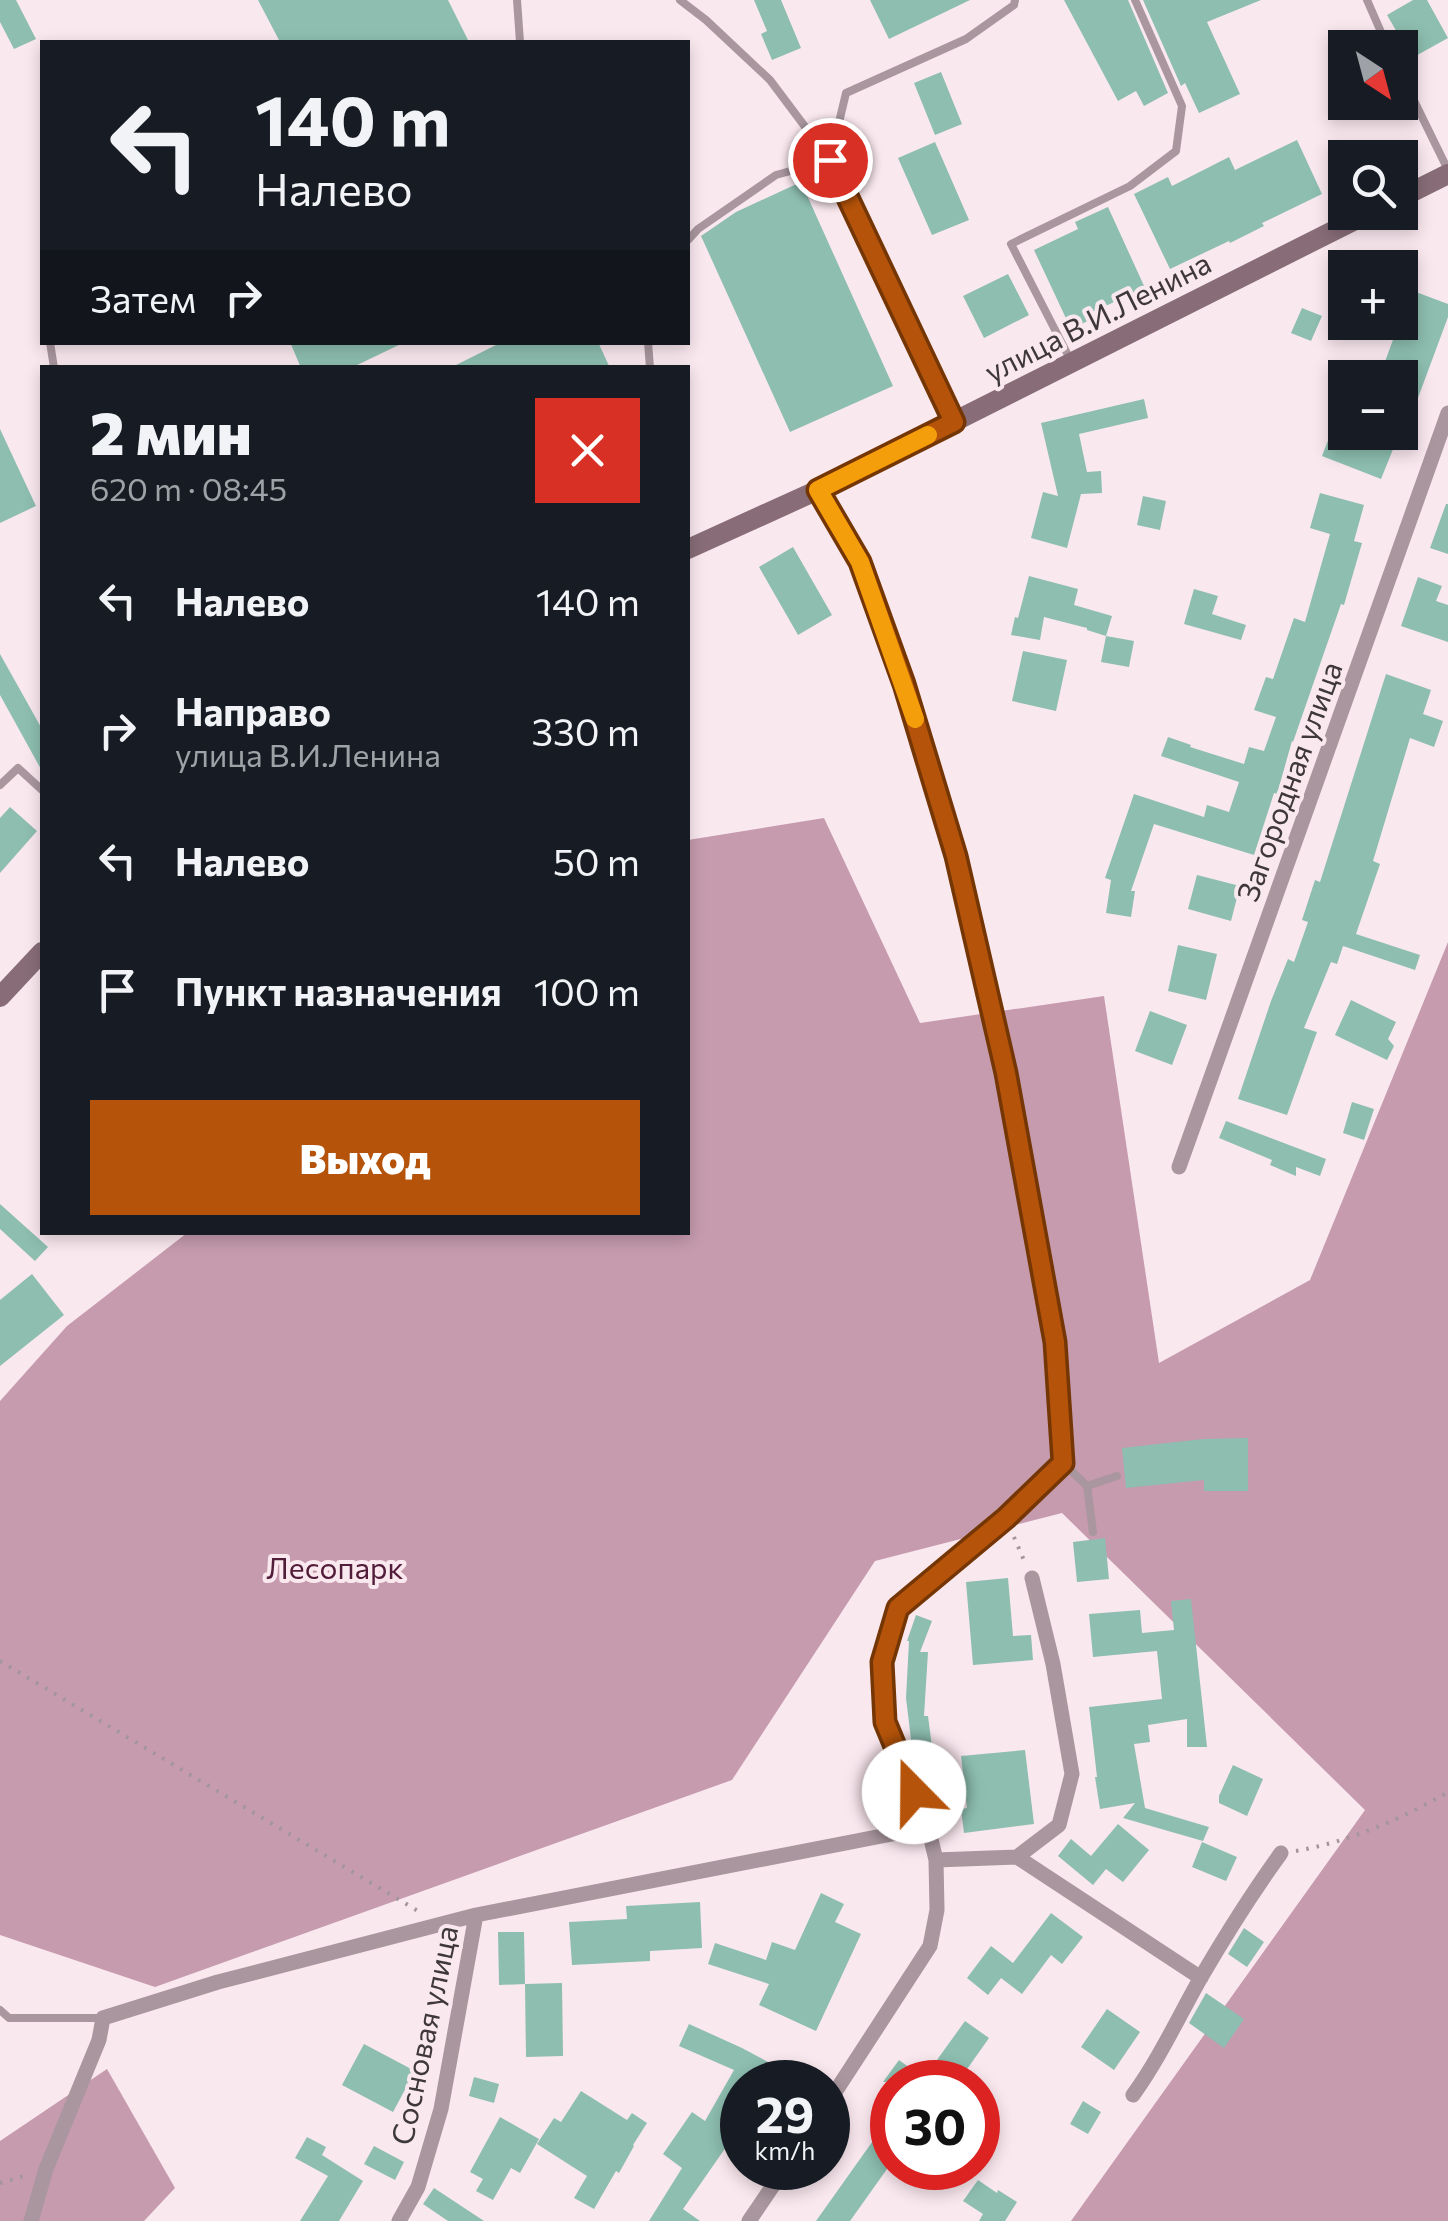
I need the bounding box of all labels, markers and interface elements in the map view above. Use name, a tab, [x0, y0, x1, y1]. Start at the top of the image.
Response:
north arrow	[1328, 30, 1418, 120]
map controls	[1328, 30, 1418, 450]
text: 140 m	[255, 75, 451, 160]
icon: left	[90, 80, 220, 210]
pin	[788, 118, 873, 203]
icon: arrive	[803, 133, 858, 188]
button: search	[1328, 140, 1418, 230]
text: Налево	[255, 160, 413, 215]
street label: улица В.И.Ленина	[978, 243, 1216, 389]
button: +	[1328, 250, 1418, 340]
icon: right	[216, 270, 271, 325]
text: Затем	[90, 274, 196, 321]
button: −	[1328, 360, 1418, 450]
text: 2 мин	[90, 394, 252, 467]
button: close	[535, 398, 640, 503]
text: 620 m · 08:45	[90, 468, 287, 508]
icon: left	[90, 573, 145, 628]
text: Налево	[175, 577, 309, 624]
text: 140 m	[536, 577, 640, 624]
street label: Загородная улица	[1227, 656, 1349, 906]
text: Направо	[175, 687, 331, 734]
icon: right	[90, 703, 145, 758]
text: 330 m	[532, 707, 640, 754]
text: улица В.И.Ленина	[175, 734, 441, 774]
icon: left	[90, 833, 145, 888]
text: Налево	[175, 837, 309, 884]
text: 50 m	[553, 837, 640, 884]
icon: arrive	[90, 963, 145, 1018]
text: Пункт назначения	[175, 967, 502, 1014]
text: 100 m	[534, 967, 640, 1014]
button: Выход	[90, 1100, 640, 1215]
park label: Лесопарк	[266, 1548, 404, 1585]
position arrow	[862, 1740, 966, 1844]
street label: Сосновая улица	[382, 1922, 464, 2148]
speed limit sign: 30	[870, 2060, 1000, 2190]
text: 29	[755, 2082, 814, 2143]
text: km/h	[755, 2135, 815, 2165]

